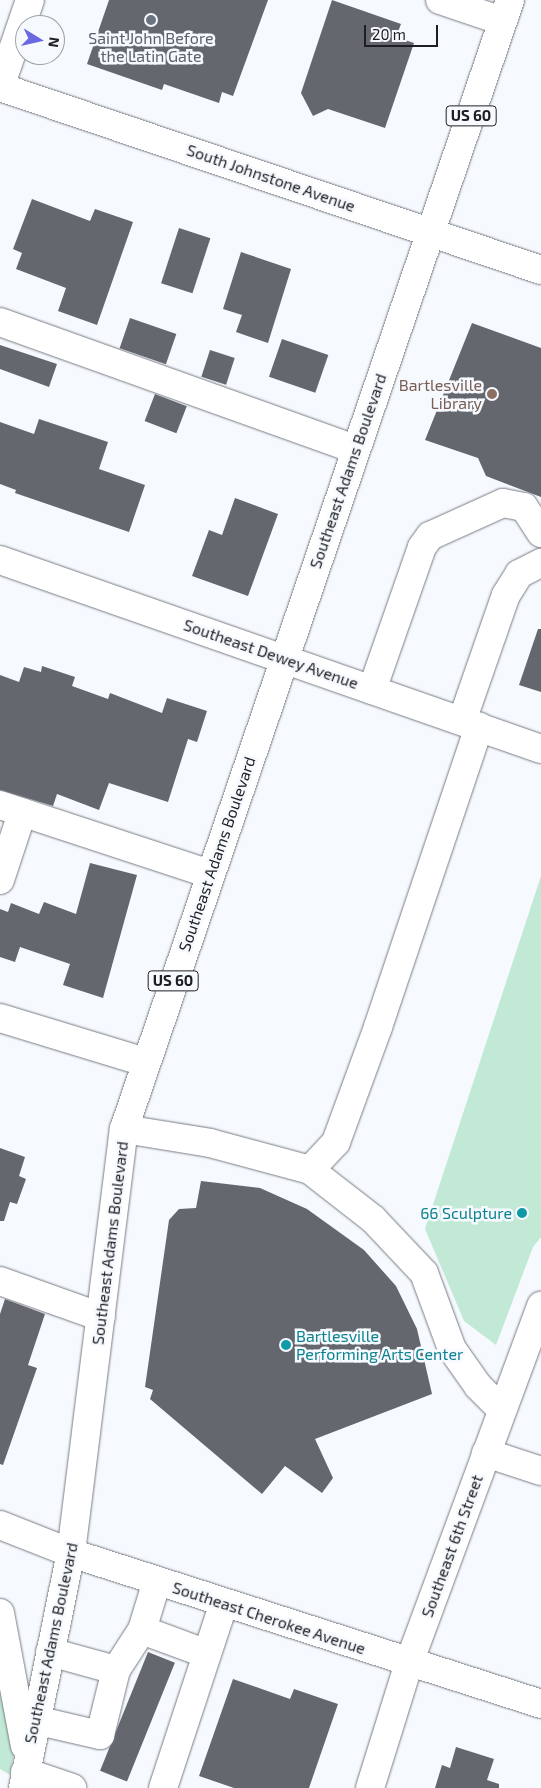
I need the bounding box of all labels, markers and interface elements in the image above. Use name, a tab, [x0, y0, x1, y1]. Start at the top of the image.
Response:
marker: Saint John Before the Latin Gate	[145, 14, 157, 26]
north arrow	[15, 15, 65, 65]
scale bar	[366, 15, 440, 47]
text: 20 m	[372, 25, 406, 43]
place label: Saint John Before the Latin Gate	[88, 28, 214, 66]
text: N	[45, 36, 64, 49]
road number: US 60	[445, 104, 497, 128]
street label: South Johnstone Avenue	[184, 140, 358, 216]
street label: Southeast Adams Boulevard	[305, 371, 391, 571]
place label: Bartlesville Library	[399, 375, 482, 413]
marker: Bartlesville Library	[486, 388, 498, 400]
street label: Southeast Dewey Avenue	[181, 615, 361, 693]
street label: Southeast Adams Boulevard	[174, 754, 260, 954]
road number: US 60	[147, 968, 199, 994]
street label: Southeast Adams Boulevard	[88, 1140, 132, 1346]
place label: 66 Sculpture	[420, 1203, 512, 1223]
marker: 66 Sculpture	[516, 1207, 528, 1219]
place label: Bartlesville Performing Arts Center	[296, 1326, 464, 1364]
marker: Bartlesville Performing Arts Center	[280, 1339, 292, 1351]
street label: Southeast 6th Street	[417, 1472, 487, 1620]
street label: Southeast Adams Boulevard	[20, 1541, 82, 1745]
street label: Southeast Cherokee Avenue	[170, 1578, 368, 1658]

